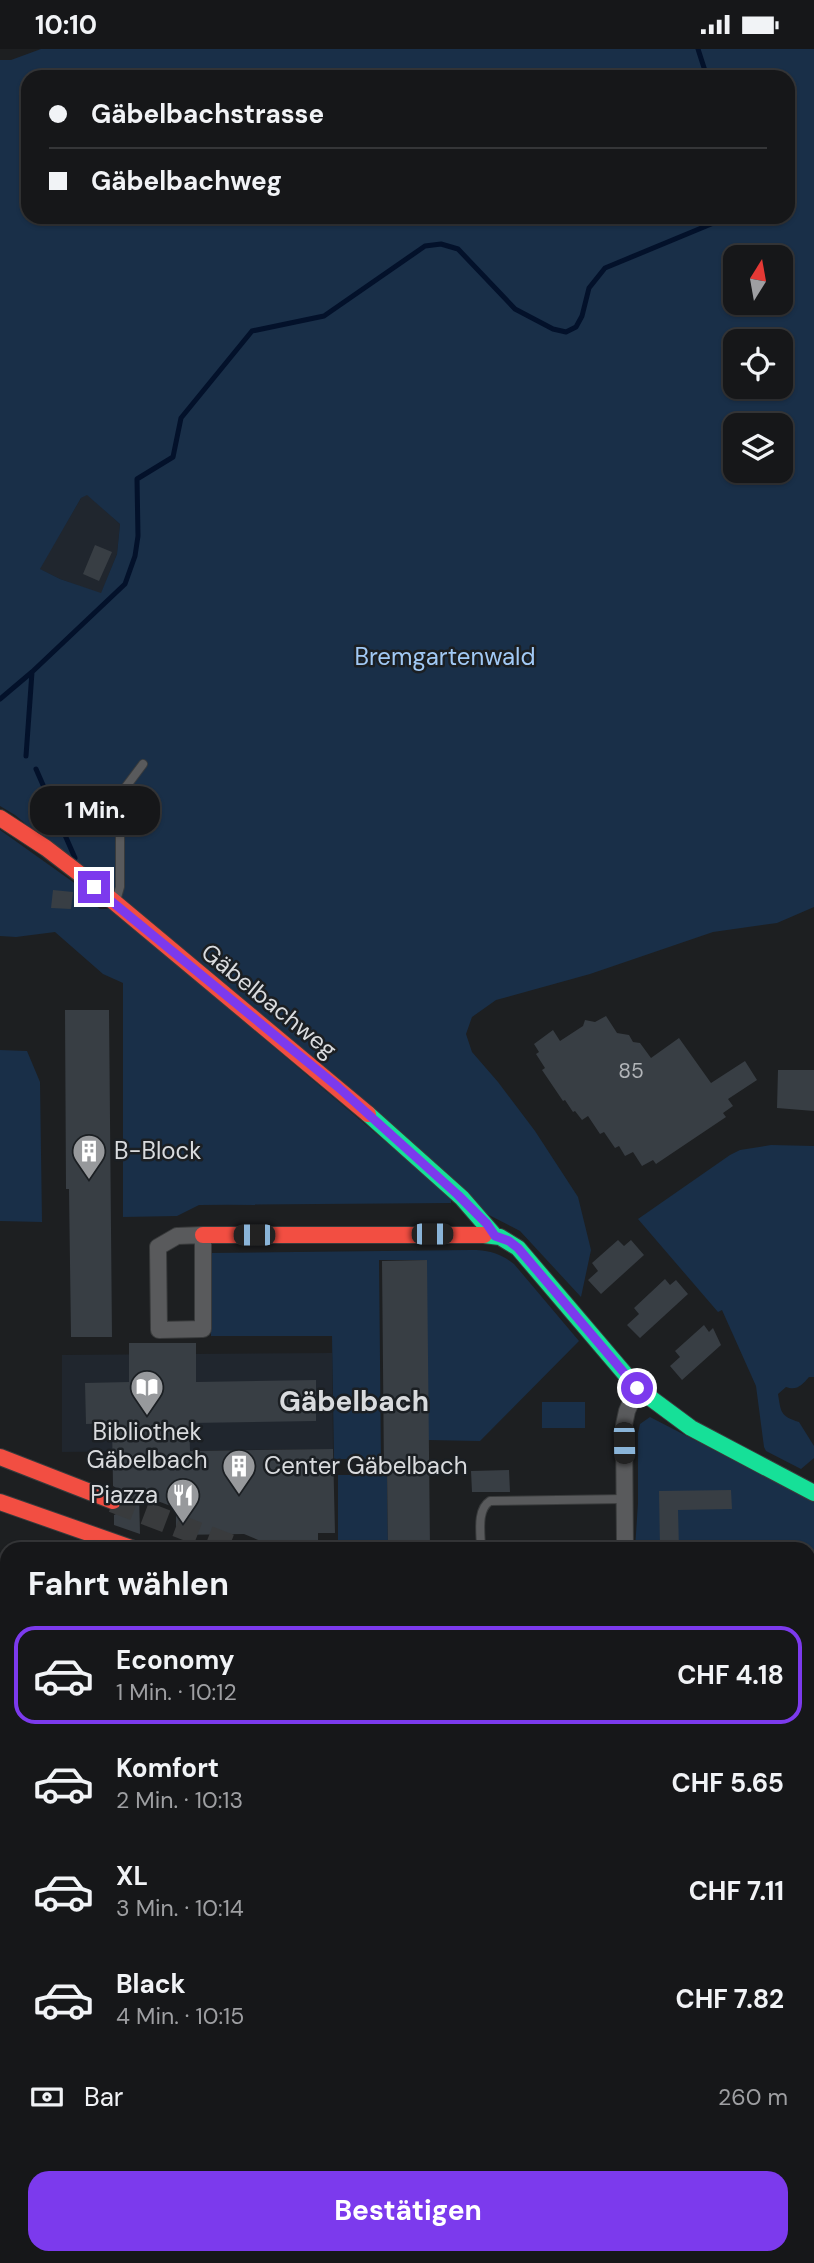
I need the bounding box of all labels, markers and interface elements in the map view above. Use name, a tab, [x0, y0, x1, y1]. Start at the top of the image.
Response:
text: 10:10	[35, 8, 97, 42]
text: Gäbelbachstrasse	[91, 97, 324, 131]
text: Gäbelbachweg	[91, 164, 282, 198]
north arrow	[723, 245, 793, 315]
map controls	[723, 245, 793, 483]
button: locate	[723, 329, 793, 399]
button: layers	[723, 413, 793, 483]
park label: Bremgartenwald	[354, 641, 536, 672]
callout: 1 Min.	[29, 785, 159, 835]
text: 1 Min.	[65, 795, 125, 825]
route end	[78, 871, 110, 903]
street label: Gäbelbachweg	[195, 936, 343, 1065]
house number: 85	[618, 1057, 644, 1085]
building icon: B-Block	[70, 1132, 108, 1181]
place label: B-Block	[114, 1135, 201, 1166]
car	[412, 1224, 454, 1245]
car	[234, 1225, 276, 1246]
library icon: Bibliothek Gäbelbach	[128, 1368, 166, 1417]
route start	[621, 1372, 653, 1404]
district label: Gäbelbach	[279, 1383, 429, 1420]
place label: Bibliothek Gäbelbach	[87, 1416, 207, 1475]
car	[614, 1422, 635, 1464]
building icon: Center Gäbelbach	[220, 1447, 258, 1496]
place label: Center Gäbelbach	[264, 1450, 467, 1481]
restaurant icon: Piazza	[164, 1476, 202, 1525]
place label: Piazza	[90, 1479, 158, 1510]
text: Fahrt wählen	[28, 1563, 229, 1605]
text: Economy	[116, 1643, 234, 1677]
icon: car	[32, 1644, 95, 1707]
text: CHF 4.18	[677, 1658, 784, 1692]
text: 1 Min. · 10:12	[116, 1677, 237, 1707]
text: Komfort	[116, 1751, 219, 1785]
icon: car	[32, 1752, 95, 1815]
text: CHF 5.65	[672, 1766, 784, 1800]
text: 2 Min. · 10:13	[116, 1785, 243, 1815]
text: XL	[116, 1859, 148, 1893]
icon: car	[32, 1860, 95, 1923]
text: CHF 7.11	[689, 1874, 784, 1908]
text: 3 Min. · 10:14	[116, 1893, 244, 1923]
text: Black	[116, 1967, 186, 2001]
icon: car	[32, 1968, 95, 2031]
text: CHF 7.82	[675, 1982, 784, 2016]
text: 4 Min. · 10:15	[116, 2001, 244, 2031]
icon: cash	[28, 2078, 66, 2116]
text: Bar	[84, 2080, 123, 2114]
text: 260 m	[718, 2082, 788, 2112]
button: Bestätigen	[28, 2171, 788, 2251]

